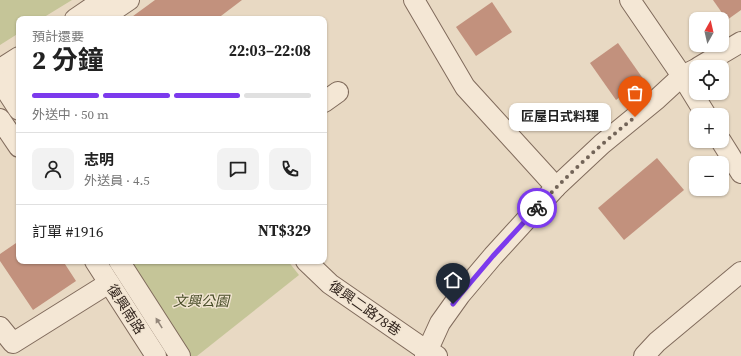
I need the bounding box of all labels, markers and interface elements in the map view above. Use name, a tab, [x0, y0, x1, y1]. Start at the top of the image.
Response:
north arrow	[689, 12, 729, 52]
map controls	[689, 12, 729, 196]
text: 預計還要	[32, 28, 84, 45]
text: 22:03–22:08	[229, 40, 311, 61]
text: 2 分鐘	[32, 42, 104, 78]
button: locate	[689, 60, 729, 100]
pin	[618, 76, 652, 117]
icon: bag	[624, 82, 646, 104]
callout: 匠屋日式料理	[509, 103, 611, 131]
text: 外送中 · 50 m	[32, 106, 109, 123]
text: 匠屋日式料理	[521, 108, 599, 125]
button: +	[689, 108, 729, 148]
button: person	[32, 148, 74, 190]
button: chat	[217, 148, 259, 190]
button: phone	[269, 148, 311, 190]
text: 志明	[84, 149, 114, 170]
button: −	[689, 156, 729, 196]
text: 外送員 · 4.5	[84, 172, 150, 189]
courier	[517, 188, 557, 228]
icon: bike	[526, 197, 548, 219]
text: NT$329	[258, 220, 311, 241]
text: 訂單 #1916	[32, 221, 103, 242]
pin	[436, 263, 470, 304]
icon: home	[442, 269, 464, 291]
street label: 復興二路78巷	[325, 276, 405, 340]
street label: 復興南路	[102, 280, 150, 338]
park label: 文興公園	[173, 291, 231, 311]
one-way arrow	[155, 318, 163, 328]

